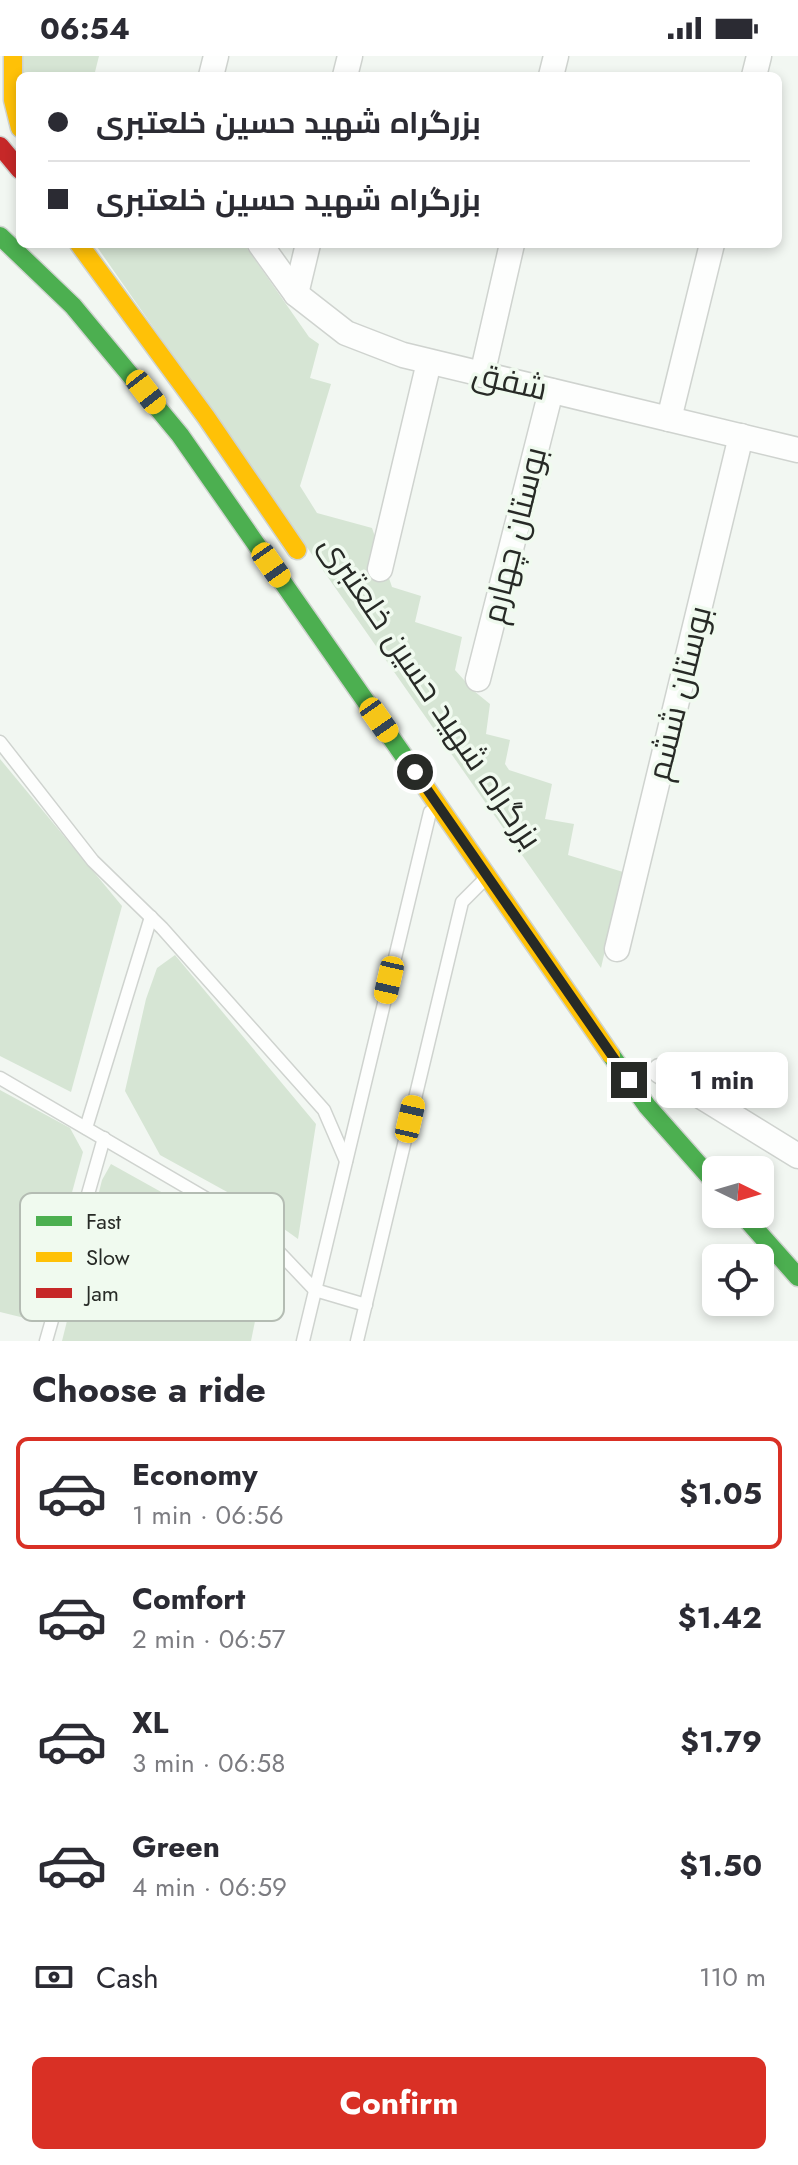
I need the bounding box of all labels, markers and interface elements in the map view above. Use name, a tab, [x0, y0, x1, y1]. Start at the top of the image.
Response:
text: 06:54	[40, 7, 130, 50]
text: بزرگراه شهید حسین خلعتبری	[96, 101, 481, 144]
text: بزرگراه شهید حسین خلعتبری	[96, 178, 481, 221]
street label: شفق	[468, 350, 552, 412]
car	[122, 366, 170, 418]
street label: بوستان چهارم	[470, 442, 558, 628]
street label: بزرگراه شهید حسین خلعتبری	[308, 526, 554, 858]
car	[247, 538, 295, 592]
street label: بوستان ششم	[635, 601, 723, 785]
car	[355, 693, 403, 747]
route start	[397, 754, 433, 790]
car	[372, 954, 406, 1006]
callout: 1 min	[657, 1052, 789, 1108]
text: 1 min	[690, 1061, 754, 1099]
route end	[611, 1062, 647, 1098]
car	[393, 1093, 427, 1145]
north arrow	[702, 1156, 774, 1228]
map controls	[702, 1156, 774, 1316]
legend	[20, 1193, 284, 1321]
text: Fast	[86, 1205, 122, 1237]
text: Slow	[86, 1241, 130, 1273]
button: locate	[702, 1244, 774, 1316]
text: Jam	[83, 1277, 119, 1309]
text: Choose a ride	[32, 1363, 266, 1415]
text: Economy	[132, 1453, 258, 1496]
icon: car	[36, 1457, 108, 1529]
text: $1.05	[679, 1472, 762, 1515]
text: 1 min · 06:56	[132, 1496, 284, 1534]
text: Comfort	[132, 1577, 245, 1620]
icon: car	[36, 1581, 108, 1653]
text: $1.42	[678, 1596, 762, 1639]
text: 2 min · 06:57	[132, 1620, 285, 1658]
text: XL	[132, 1701, 168, 1744]
icon: car	[36, 1705, 108, 1777]
text: $1.79	[680, 1720, 762, 1763]
text: 3 min · 06:58	[132, 1744, 285, 1782]
text: Green	[132, 1825, 220, 1868]
icon: car	[36, 1829, 108, 1901]
text: $1.50	[679, 1844, 762, 1887]
text: 4 min · 06:59	[132, 1868, 287, 1906]
icon: cash	[32, 1955, 76, 1999]
text: Cash	[96, 1956, 159, 1999]
text: 110 m	[699, 1958, 766, 1996]
button: Confirm	[32, 2057, 766, 2149]

